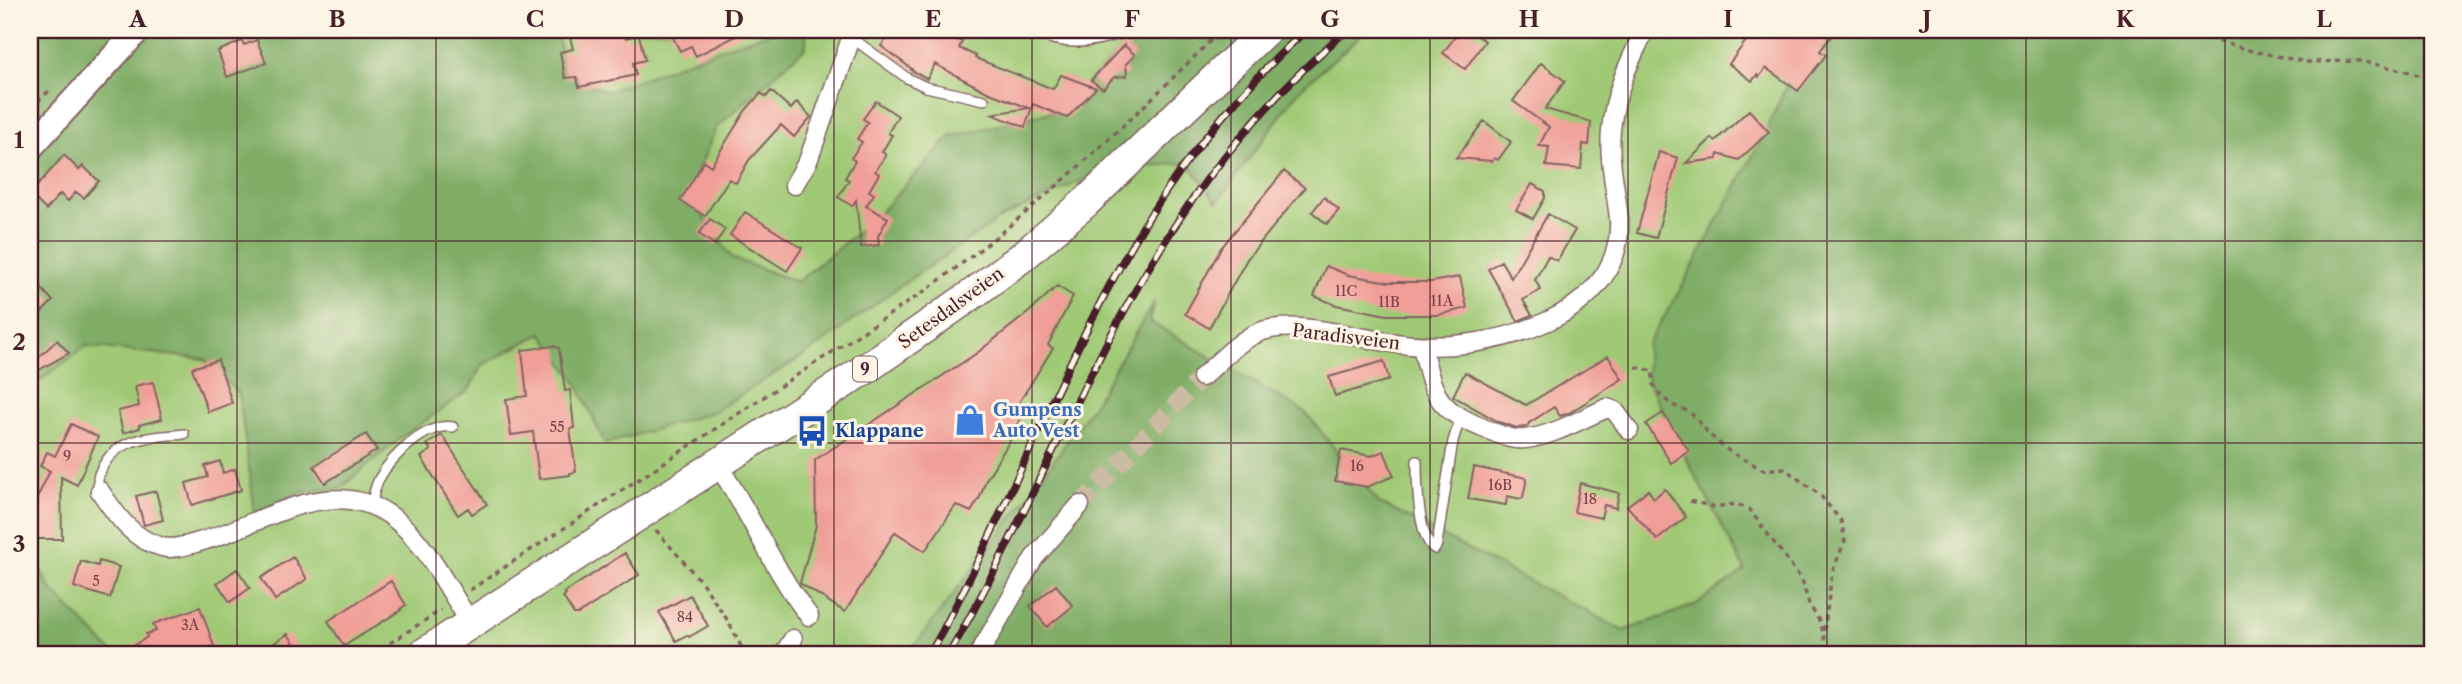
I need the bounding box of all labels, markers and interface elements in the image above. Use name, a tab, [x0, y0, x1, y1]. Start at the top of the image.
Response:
text: A	[128, 5, 148, 33]
text: B	[328, 5, 346, 33]
text: C	[526, 5, 544, 33]
text: D	[724, 5, 744, 33]
text: E	[925, 5, 941, 33]
text: F	[1124, 5, 1140, 33]
text: G	[1320, 5, 1340, 33]
text: H	[1519, 5, 1540, 33]
text: I	[1723, 5, 1733, 33]
text: J	[1918, 5, 1932, 33]
text: K	[2116, 5, 2135, 33]
text: L	[2316, 5, 2332, 33]
text: 1	[14, 126, 25, 154]
street label: Setesdalsveien	[894, 262, 1008, 354]
house number: 11C	[1335, 282, 1357, 300]
house number: 11A	[1431, 292, 1454, 310]
house number: 11B	[1378, 293, 1400, 311]
street label: Paradisveien	[1291, 319, 1401, 355]
text: 2	[12, 328, 26, 356]
road number: 9	[853, 356, 877, 382]
place label: Gumpens Auto Vest	[992, 399, 1082, 442]
shop icon: Gumpens Auto Vest	[953, 403, 987, 437]
bus stop icon: Klappane	[795, 414, 829, 448]
house number: 55	[549, 418, 565, 436]
place label: Klappane	[835, 420, 924, 442]
house number: 9	[63, 447, 71, 465]
house number: 16	[1350, 457, 1364, 475]
house number: 16B	[1488, 476, 1512, 494]
house number: 18	[1583, 490, 1597, 508]
text: 3	[13, 530, 26, 558]
house number: 5	[92, 572, 100, 590]
house number: 84	[677, 608, 693, 626]
house number: 3A	[181, 616, 200, 634]

